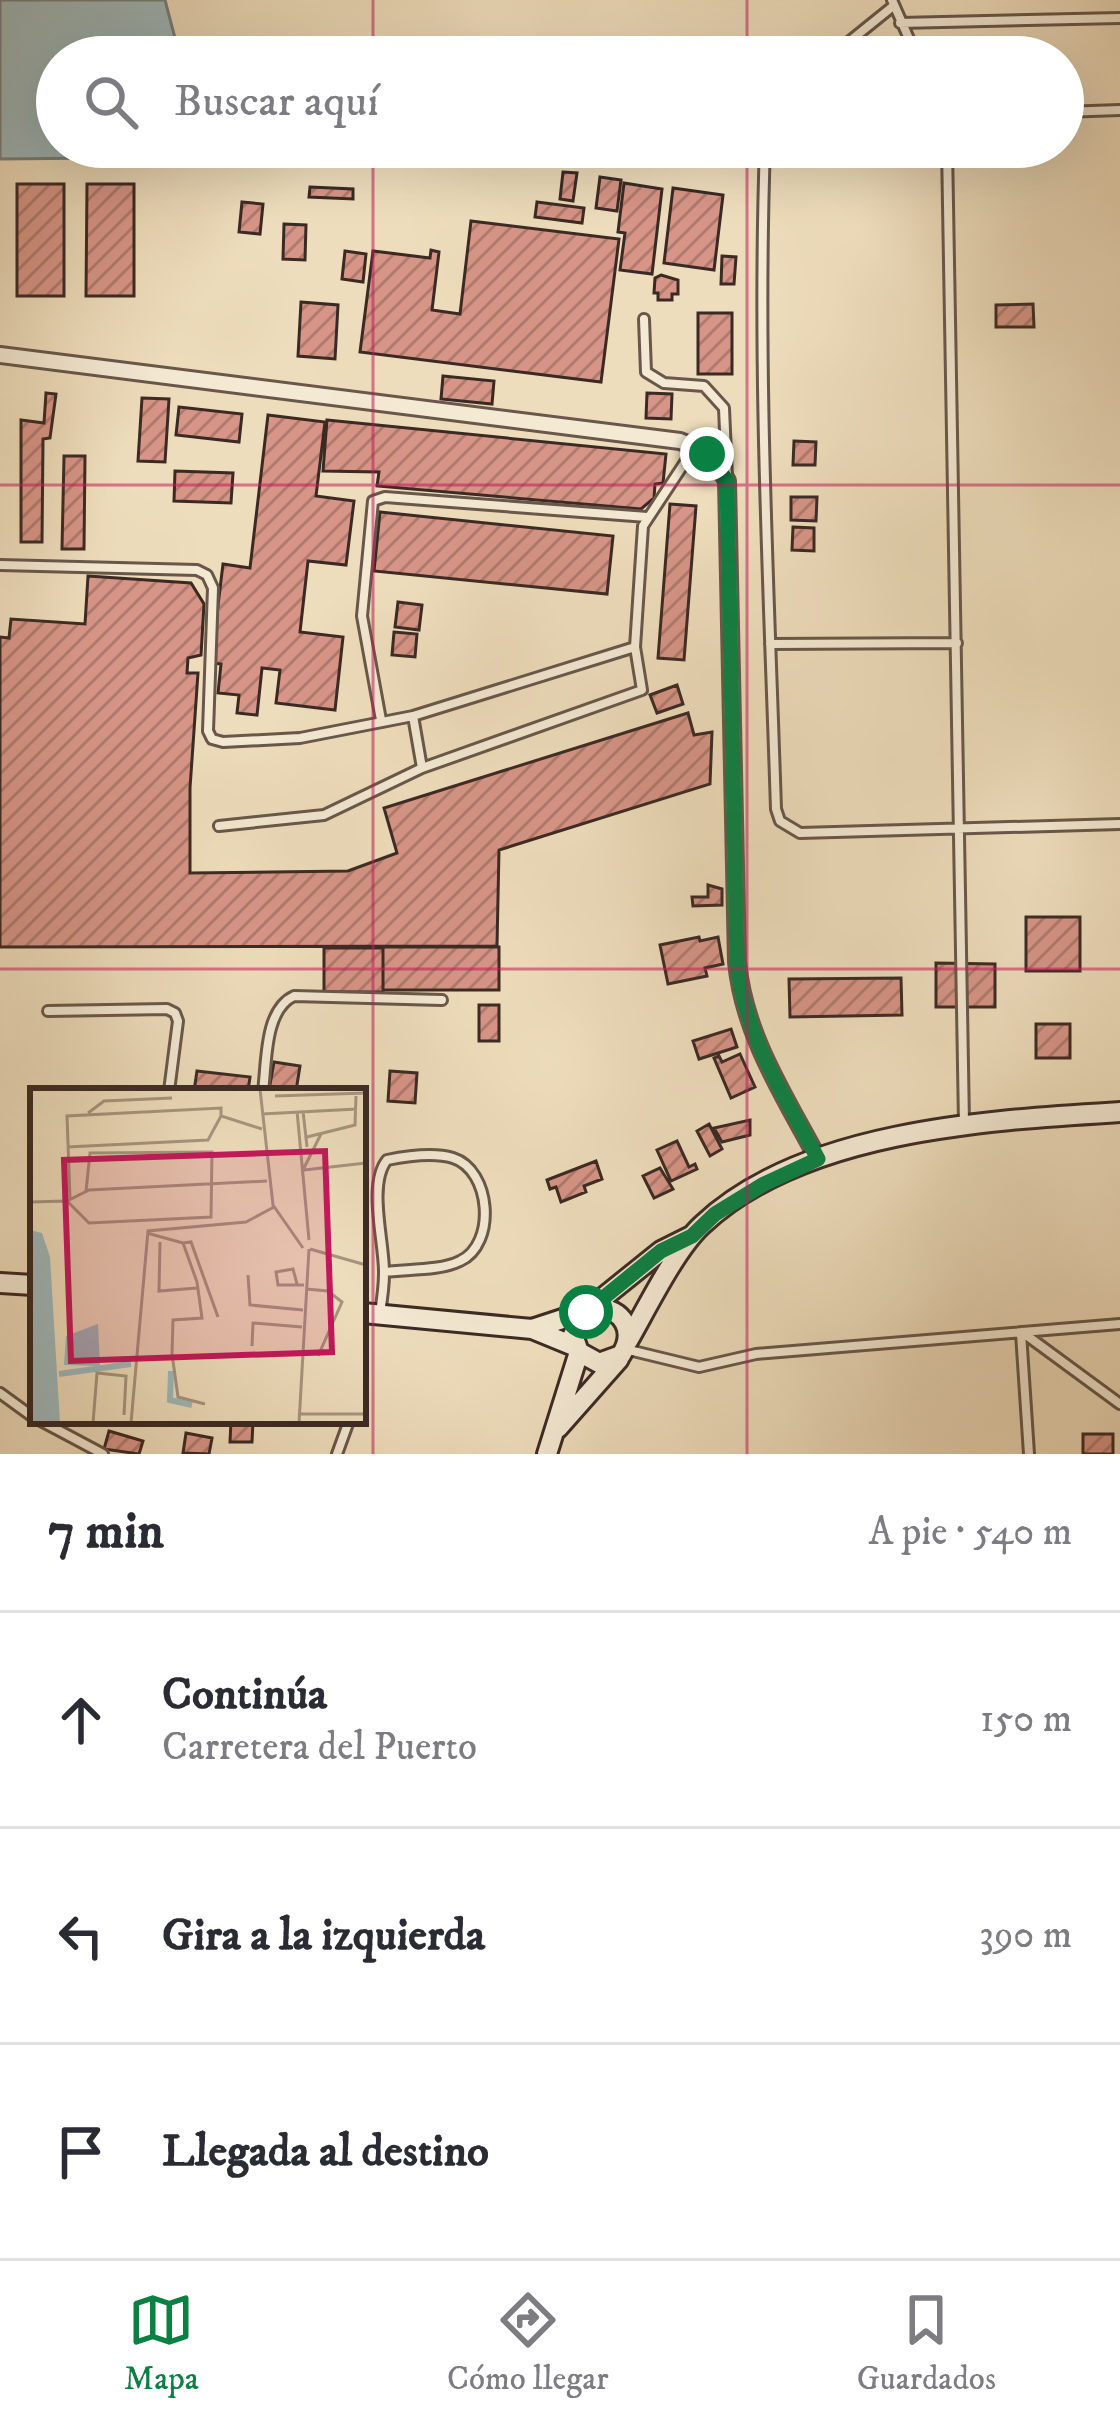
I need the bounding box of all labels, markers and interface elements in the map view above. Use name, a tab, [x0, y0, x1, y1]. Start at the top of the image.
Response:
search box	[36, 36, 1084, 168]
icon: search	[78, 69, 144, 135]
text: Buscar aquí	[174, 74, 379, 130]
route end	[680, 427, 734, 481]
inset map	[30, 1088, 366, 1424]
route start	[559, 1285, 613, 1339]
text: 7 min	[48, 1500, 164, 1564]
text: A pie · 540 m	[869, 1508, 1072, 1557]
text: Continúa	[162, 1667, 327, 1723]
icon: ahead	[48, 1687, 114, 1753]
text: 150 m	[980, 1695, 1072, 1744]
text: Carretera del Puerto	[162, 1723, 477, 1772]
icon: left	[48, 1903, 114, 1969]
text: Gira a la izquierda	[162, 1908, 485, 1964]
text: 390 m	[979, 1911, 1072, 1960]
icon: arrive	[48, 2119, 114, 2185]
text: Llegada al destino	[162, 2124, 489, 2180]
tab: Mapa	[124, 2287, 199, 2400]
tab: Cómo llegar	[447, 2287, 609, 2400]
tab: Guardados	[857, 2287, 996, 2400]

